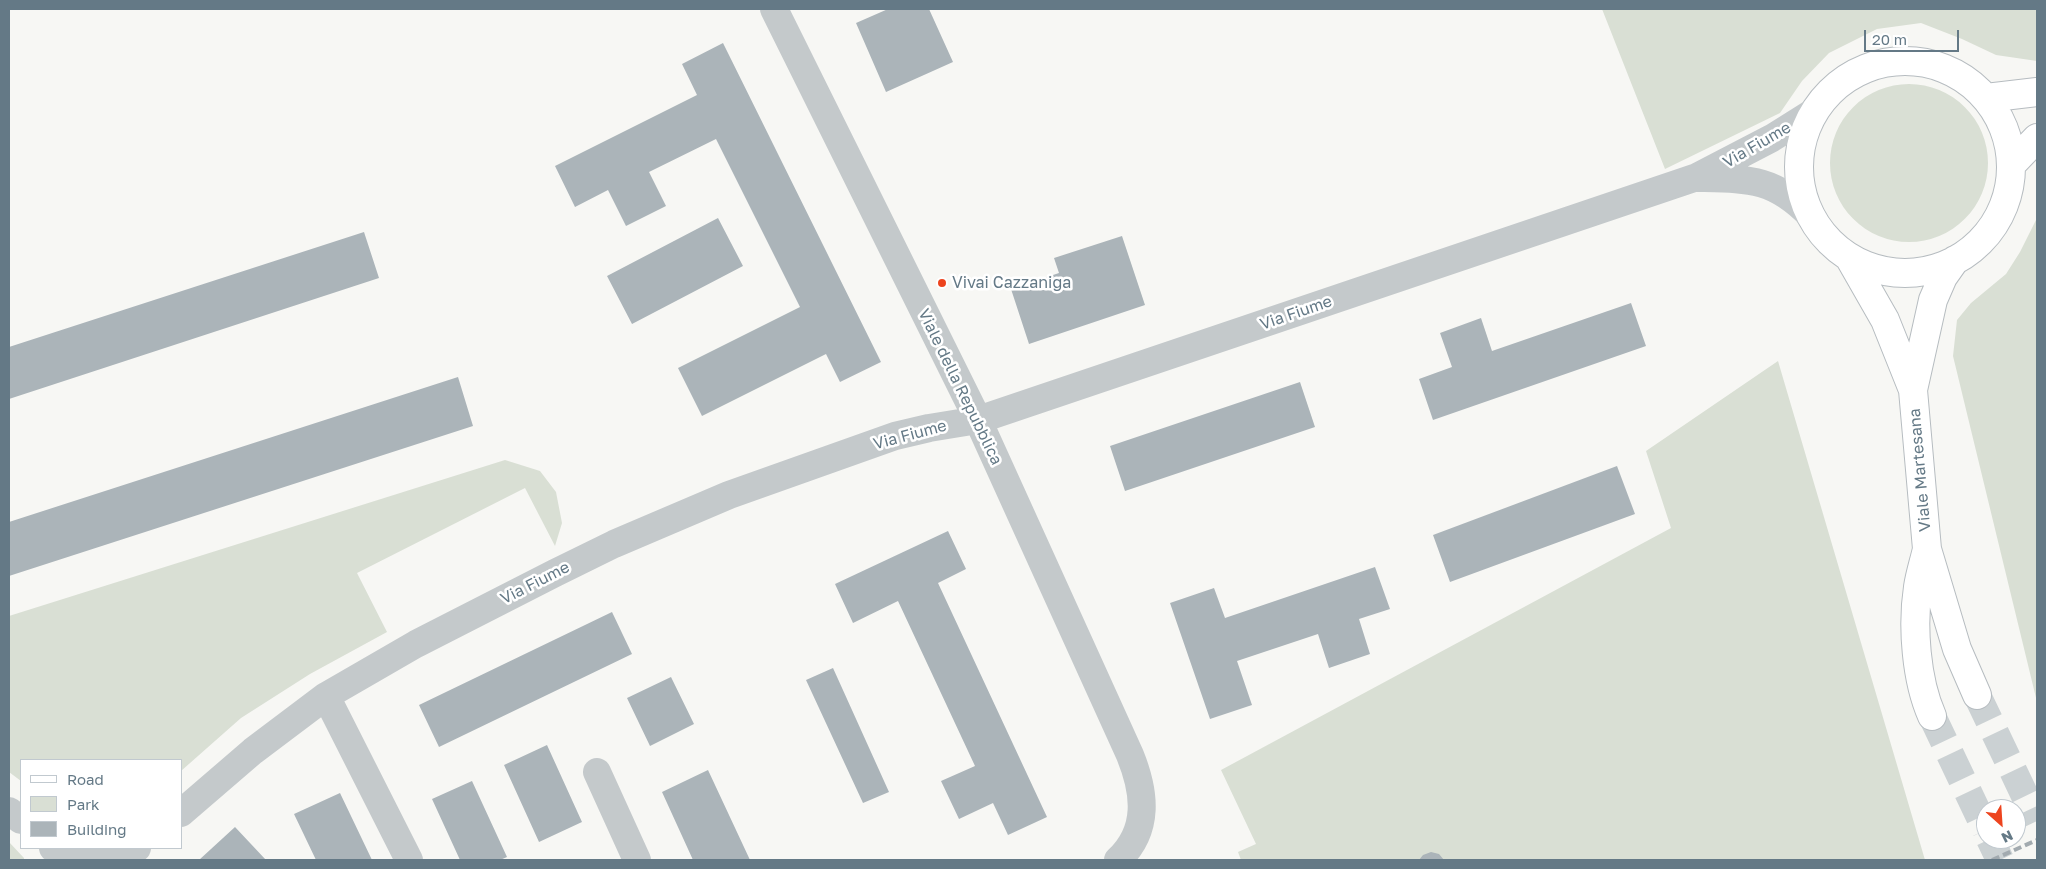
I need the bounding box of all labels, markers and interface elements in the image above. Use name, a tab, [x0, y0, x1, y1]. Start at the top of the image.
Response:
scale bar	[1866, 20, 1961, 52]
text: 20 m	[1872, 30, 1907, 48]
street label: Via Fiume	[1720, 118, 1794, 172]
place label: Vivai Cazzaniga	[952, 273, 1071, 293]
marker: Vivai Cazzaniga	[936, 277, 948, 289]
street label: Via Fiume	[1257, 292, 1335, 334]
street label: Viale della Repubblica	[914, 306, 1006, 468]
street label: Viale Martesana	[1905, 408, 1935, 532]
street label: Via Fiume	[871, 416, 949, 454]
street label: Via Fiume	[497, 557, 573, 609]
legend	[20, 759, 182, 849]
text: Road	[67, 770, 104, 788]
text: Park	[67, 795, 99, 813]
north arrow	[1976, 799, 2026, 849]
text: Building	[67, 820, 127, 838]
text: N	[1999, 827, 2016, 847]

